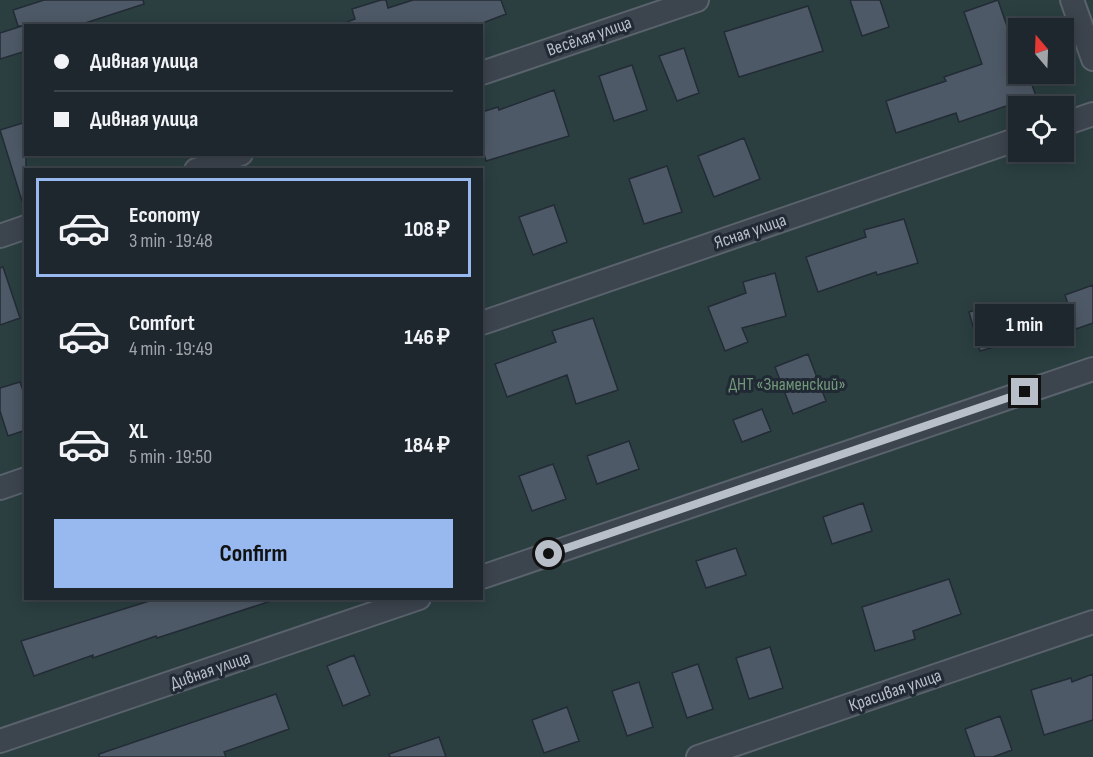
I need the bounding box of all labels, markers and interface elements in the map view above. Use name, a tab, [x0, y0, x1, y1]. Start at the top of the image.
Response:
street label: Весёлая улица	[544, 12, 634, 61]
north arrow	[1008, 18, 1074, 84]
map controls	[1008, 18, 1074, 162]
text: Дивная улица	[90, 48, 198, 75]
button: locate	[1008, 96, 1074, 162]
text: Дивная улица	[90, 106, 198, 133]
icon: car	[57, 201, 111, 255]
text: Economy	[129, 202, 200, 229]
street label: Ясная улица	[711, 209, 789, 254]
text: 108 ₽	[404, 216, 450, 243]
text: 3 min · 19:48	[129, 229, 213, 253]
callout: 1 min	[976, 305, 1074, 347]
icon: car	[57, 309, 111, 363]
text: Comfort	[129, 310, 195, 337]
text: 1 min	[1006, 313, 1043, 337]
text: 146 ₽	[404, 324, 450, 351]
text: 4 min · 19:49	[129, 337, 213, 361]
park label: ДНТ «Знаменский»	[728, 374, 846, 395]
route end	[1011, 378, 1038, 405]
icon: car	[57, 417, 111, 471]
text: XL	[129, 418, 148, 445]
text: 184 ₽	[404, 432, 450, 459]
text: 5 min · 19:50	[129, 445, 212, 469]
button: Confirm	[54, 519, 453, 588]
route start	[535, 540, 562, 567]
street label: Дивная улица	[167, 647, 253, 694]
street label: Красивая улица	[846, 665, 944, 716]

